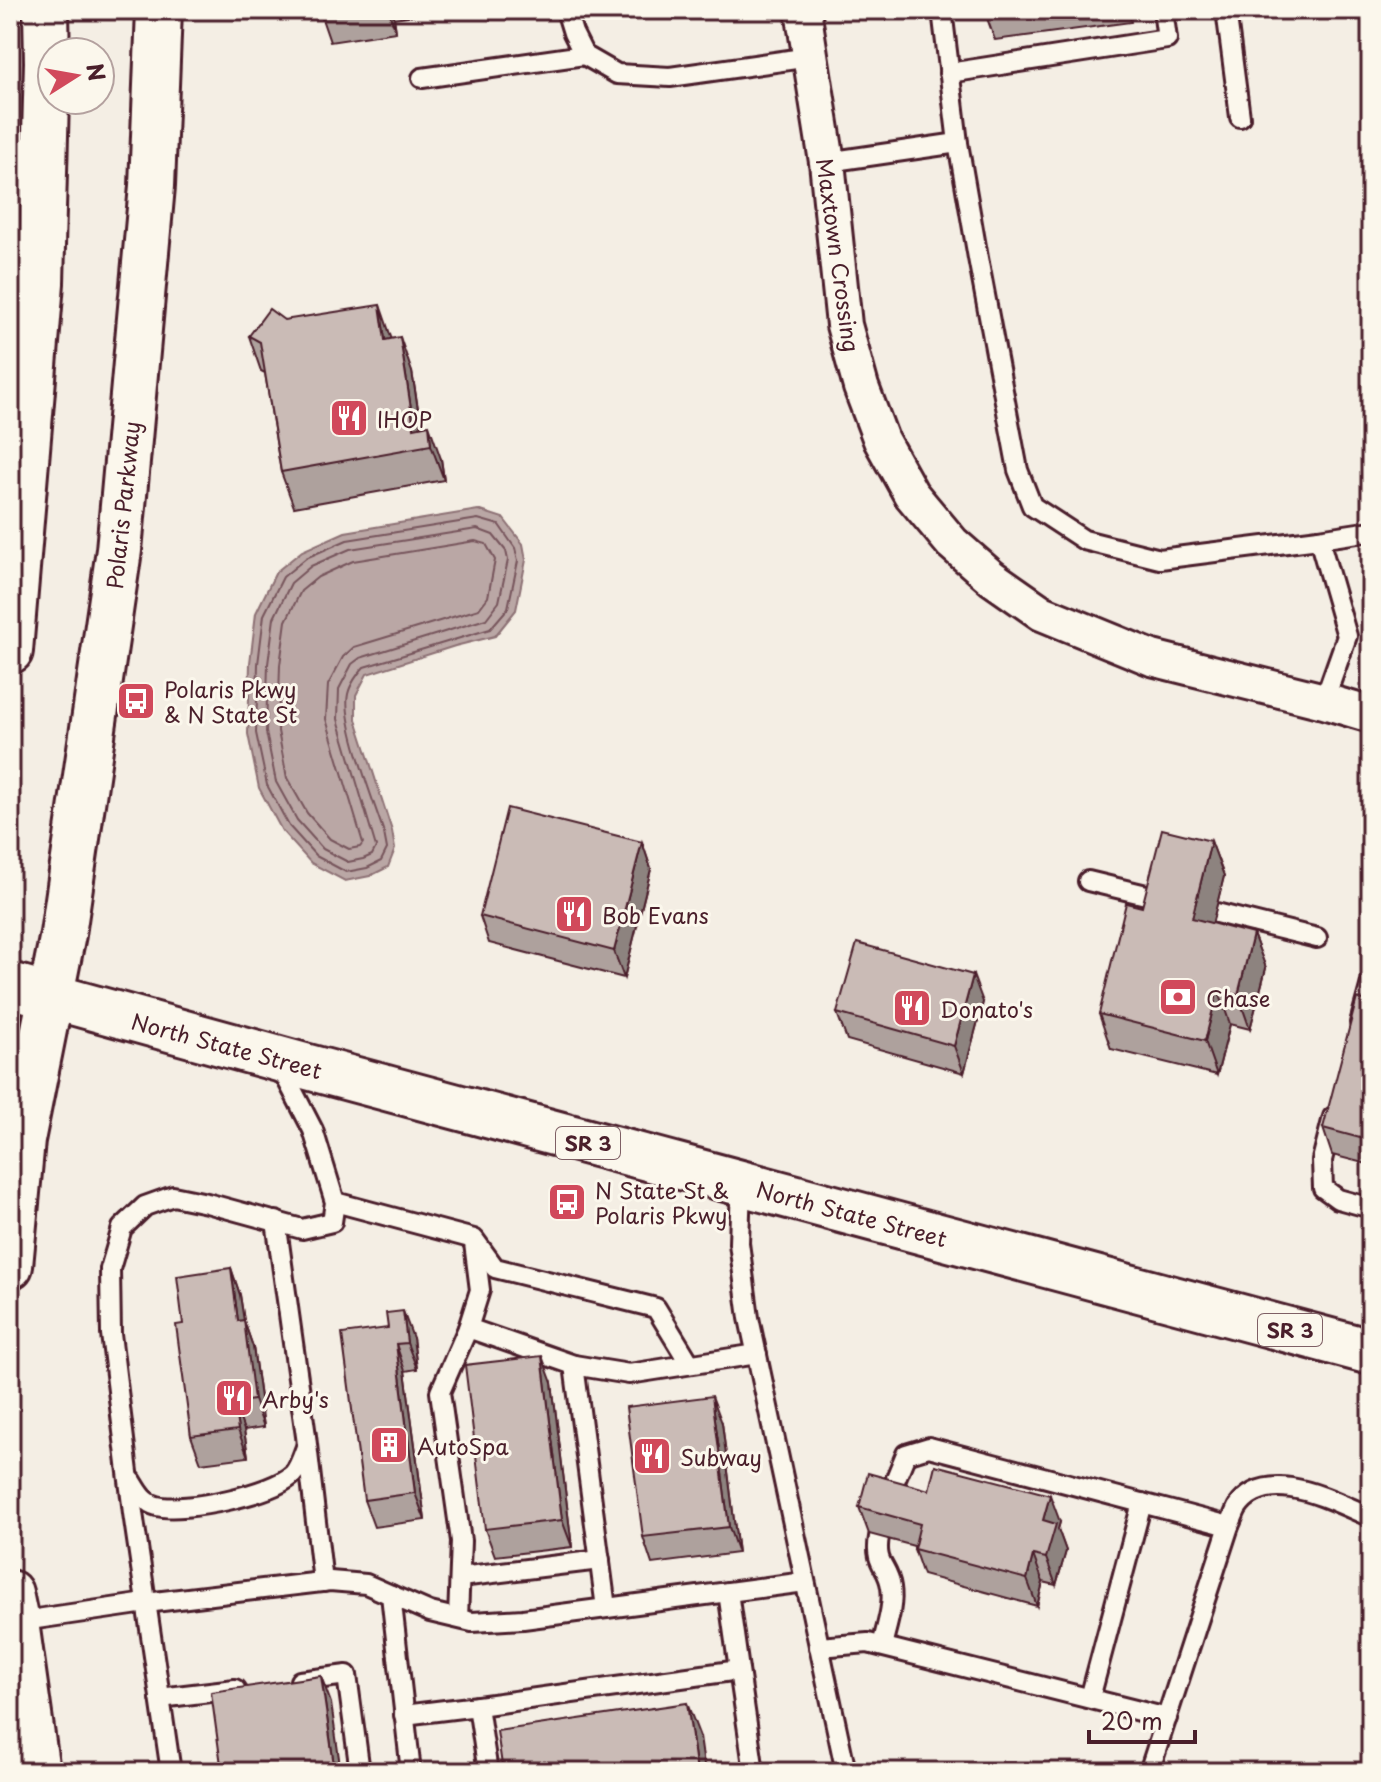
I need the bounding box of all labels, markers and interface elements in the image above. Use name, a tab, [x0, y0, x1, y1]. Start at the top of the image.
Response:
north arrow	[36, 36, 116, 116]
text: N	[79, 60, 115, 84]
street label: Maxtown Crossing	[809, 156, 869, 354]
restaurant icon: IHOP	[328, 397, 370, 439]
place label: IHOP	[377, 402, 432, 435]
street label: Polaris Parkway	[97, 419, 147, 591]
place label: Polaris Pkwy & N State St	[164, 672, 297, 730]
bus stop icon: Polaris Pkwy & N State St	[115, 680, 157, 722]
restaurant icon: Bob Evans	[553, 893, 595, 935]
place label: Bob Evans	[602, 898, 709, 931]
bank icon: Chase	[1157, 976, 1199, 1018]
place label: Chase	[1206, 981, 1270, 1014]
restaurant icon: Donato's	[891, 987, 933, 1029]
place label: Donato's	[940, 992, 1033, 1025]
street label: North State Street	[128, 1004, 326, 1086]
road number: SR 3	[556, 1127, 620, 1159]
street label: North State Street	[753, 1172, 951, 1254]
place label: N State St & Polaris Pkwy	[595, 1173, 729, 1231]
bus stop icon: N State St & Polaris Pkwy	[546, 1181, 588, 1223]
road number: SR 3	[1258, 1314, 1322, 1346]
restaurant icon: Arby's	[213, 1377, 255, 1419]
place label: Arby's	[262, 1382, 329, 1415]
building icon: AutoSpa	[368, 1424, 410, 1466]
place label: AutoSpa	[417, 1429, 509, 1462]
restaurant icon: Subway	[631, 1435, 673, 1477]
place label: Subway	[680, 1440, 762, 1473]
scale bar	[1089, 1694, 1195, 1744]
text: 20 m	[1101, 1702, 1163, 1738]

